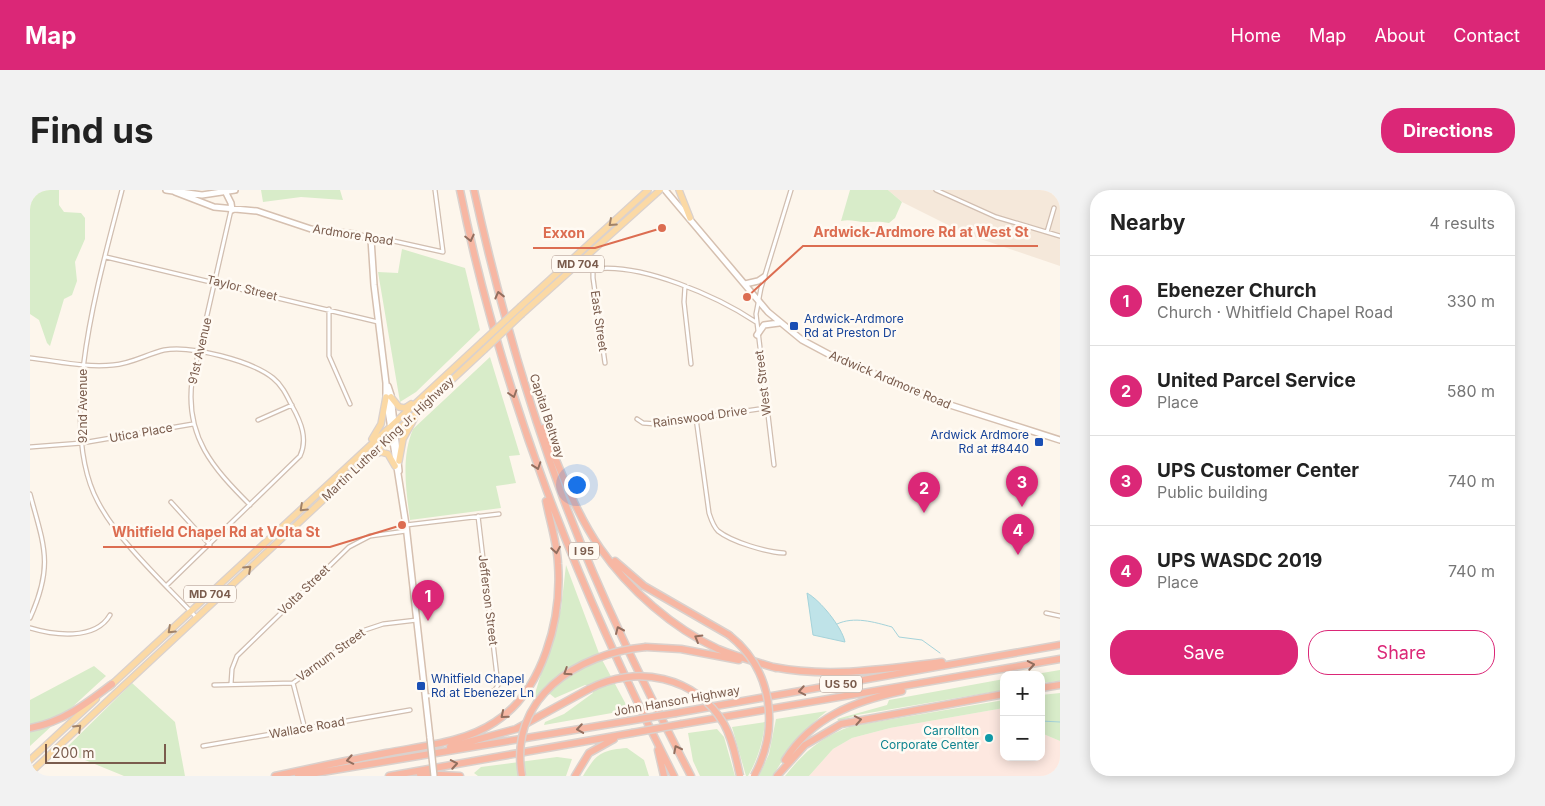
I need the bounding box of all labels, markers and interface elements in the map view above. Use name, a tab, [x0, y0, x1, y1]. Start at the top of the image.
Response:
text: Map	[25, 21, 76, 50]
text: Home	[1231, 25, 1281, 46]
text: Map	[1309, 25, 1346, 46]
text: About	[1374, 25, 1425, 46]
text: Contact	[1453, 25, 1520, 46]
button: Directions	[1381, 108, 1515, 153]
text: Find us	[30, 109, 154, 151]
text: Nearby	[1110, 210, 1185, 235]
text: 4 results	[1430, 213, 1495, 233]
one-way arrow	[608, 217, 617, 226]
callout: Ardwick-Ardmore Rd at West St	[803, 217, 1038, 246]
callout: Exxon	[533, 219, 595, 248]
street label: Ardmore Road	[312, 221, 394, 248]
text: Ardwick-Ardmore Rd at West St	[813, 223, 1029, 240]
text: Exxon	[543, 224, 585, 241]
one-way arrow	[464, 233, 475, 242]
road number: MD 704	[552, 256, 604, 272]
street label: Taylor Street	[205, 272, 279, 304]
text: Ebenezer Church	[1157, 279, 1317, 302]
street label: East Street	[588, 289, 611, 352]
one-way arrow	[494, 290, 505, 299]
text: 1	[1123, 291, 1129, 311]
text: 330 m	[1447, 291, 1495, 311]
text: Church · Whitfield Chapel Road	[1157, 302, 1393, 322]
place label: Ardwick-Ardmore Rd at Preston Dr	[804, 311, 904, 340]
street label: 91st Avenue	[185, 316, 214, 386]
marker: Ardwick-Ardmore Rd at Preston Dr	[788, 320, 800, 332]
street label: Ardwick Ardmore Road	[827, 347, 953, 412]
street label: West Street	[751, 349, 774, 417]
street label: 92nd Avenue	[75, 369, 90, 443]
text: United Parcel Service	[1157, 369, 1356, 392]
street label: Capital Beltway	[527, 372, 568, 460]
street label: Martin Luther King Jr. Highway	[318, 373, 457, 504]
text: 2	[1121, 381, 1131, 401]
text: 580 m	[1447, 381, 1495, 401]
one-way arrow	[507, 390, 517, 398]
text: Place	[1157, 392, 1199, 412]
street label: Rainswood Drive	[652, 402, 748, 431]
street label: Utica Place	[108, 420, 174, 445]
place label: Ardwick Ardmore Rd at #8440	[931, 427, 1029, 456]
marker: Ardwick Ardmore Rd at #8440	[1033, 436, 1045, 448]
text: UPS Customer Center	[1157, 459, 1359, 482]
one-way arrow	[531, 461, 541, 470]
pin: 3	[1006, 466, 1038, 507]
text: 3	[1121, 471, 1131, 491]
text: 740 m	[1448, 471, 1495, 491]
your location	[564, 472, 590, 498]
pin: 2	[908, 472, 940, 513]
text: Public building	[1157, 482, 1268, 502]
one-way arrow	[300, 502, 309, 511]
pin: 4	[1002, 514, 1034, 555]
callout: Whitfield Chapel Rd at Volta St	[103, 518, 330, 547]
text: Whitfield Chapel Rd at Volta St	[112, 523, 320, 540]
road number: I 95	[569, 542, 599, 560]
one-way arrow	[551, 545, 561, 554]
text: UPS WASDC 2019	[1157, 549, 1322, 572]
street label: Jefferson Street	[475, 554, 502, 646]
street label: Volta Street	[275, 561, 333, 618]
text: 4	[1121, 561, 1131, 581]
text: 740 m	[1448, 561, 1495, 581]
one-way arrow	[242, 566, 251, 575]
text: Place	[1157, 572, 1199, 592]
pin: 1	[412, 580, 444, 621]
road number: MD 704	[184, 586, 236, 602]
one-way arrow	[167, 624, 176, 633]
street label: Varnum Street	[294, 625, 368, 684]
one-way arrow	[614, 626, 625, 635]
button: Save	[1110, 630, 1298, 675]
button: Share	[1308, 630, 1495, 675]
one-way arrow	[695, 634, 704, 644]
one-way arrow	[1026, 660, 1035, 670]
one-way arrow	[564, 666, 573, 676]
place label: Whitfield Chapel Rd at Ebenezer Ln	[431, 671, 534, 700]
map controls	[1000, 671, 1045, 761]
button: +	[1000, 671, 1045, 716]
road number: US 50	[820, 676, 862, 692]
marker: Whitfield Chapel Rd at Ebenezer Ln	[415, 680, 427, 692]
street label: John Hanson Highway	[613, 682, 741, 719]
one-way arrow	[798, 685, 807, 695]
one-way arrow	[501, 709, 510, 718]
street label: Wallace Road	[268, 713, 346, 742]
one-way arrow	[854, 715, 862, 725]
button: −	[1000, 716, 1045, 761]
place label: Carrollton Corporate Center	[880, 723, 979, 752]
one-way arrow	[575, 724, 584, 734]
one-way arrow	[72, 725, 81, 734]
marker: Carrollton Corporate Center	[983, 732, 995, 744]
scale bar	[45, 741, 166, 764]
text: 200 m	[52, 744, 94, 761]
one-way arrow	[673, 745, 683, 754]
one-way arrow	[346, 754, 355, 765]
one-way arrow	[449, 760, 458, 770]

